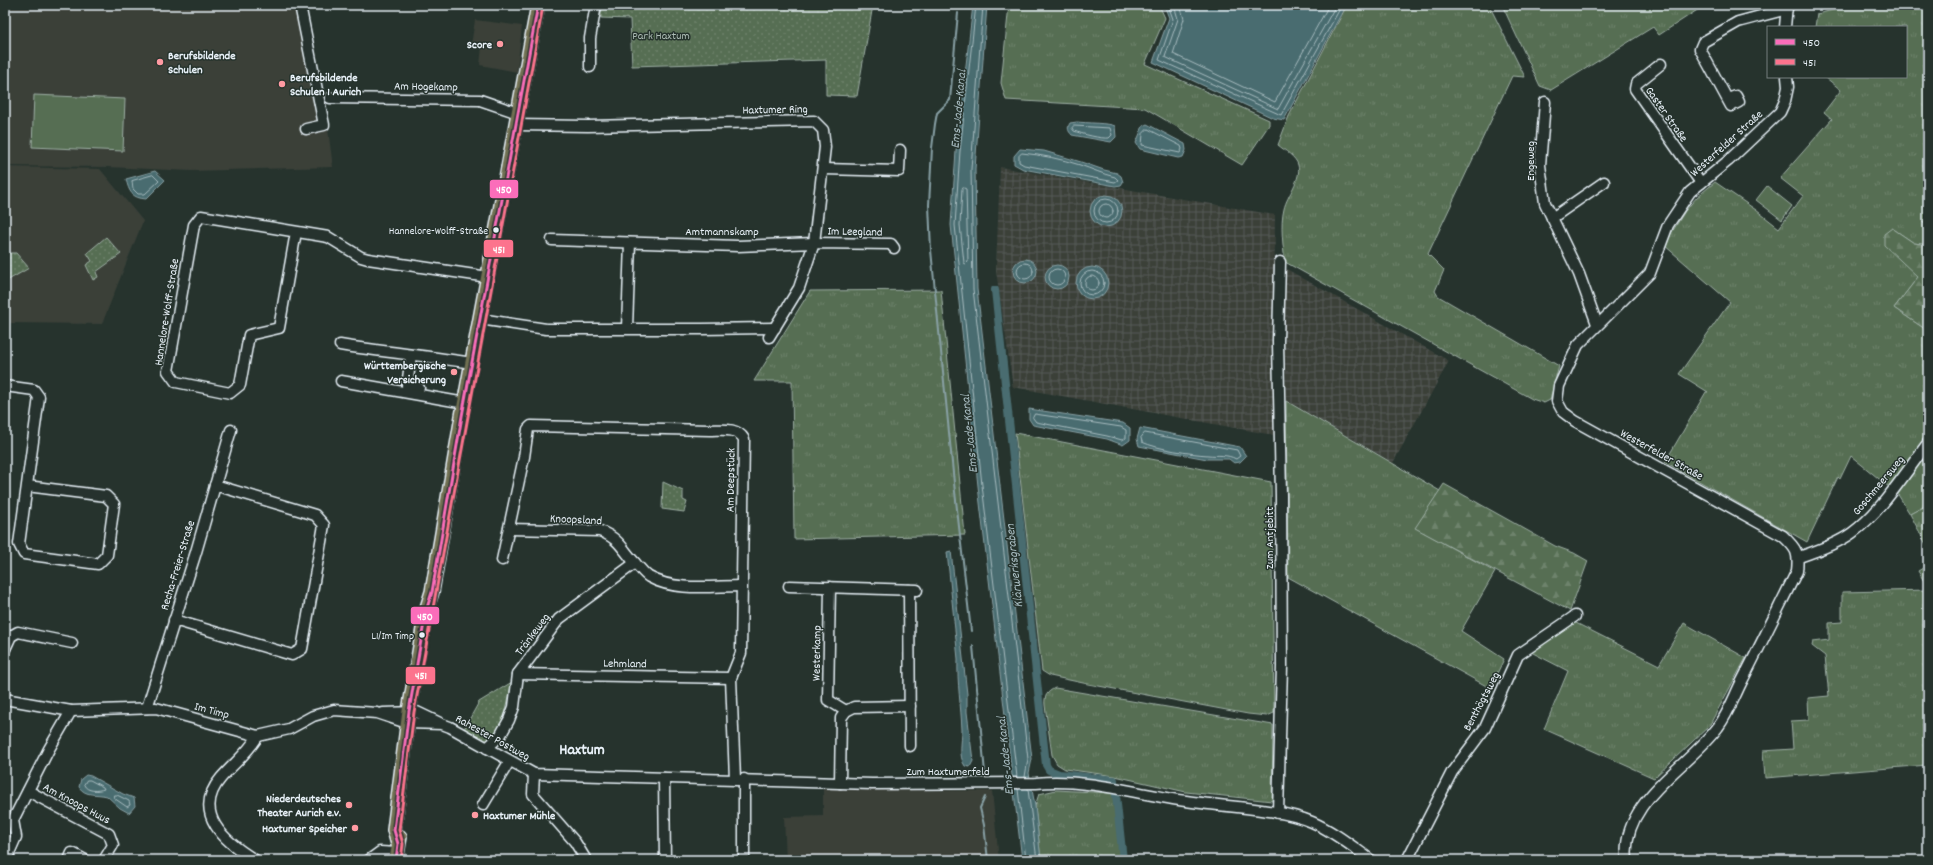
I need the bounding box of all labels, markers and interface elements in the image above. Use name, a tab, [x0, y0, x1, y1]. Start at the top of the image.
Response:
legend	[1767, 26, 1907, 78]
park label: Park Haxtum	[632, 28, 690, 45]
text: 450	[1803, 35, 1820, 52]
place label: Score	[467, 37, 493, 54]
marker: Score	[495, 39, 505, 49]
place label: Berufsbildende Schulen	[168, 48, 236, 79]
text: 451	[1803, 55, 1816, 72]
marker: Berufsbildende Schulen	[155, 57, 165, 67]
water label: Ems-Jade-Kanal	[947, 68, 972, 149]
place label: Berufsbildende Schulen 1 Aurich	[290, 70, 362, 101]
street label: Am Hogekamp	[394, 78, 458, 97]
marker: Berufsbildende Schulen 1 Aurich	[277, 79, 287, 89]
street label: Gaster Straße	[1640, 84, 1691, 146]
street label: Haxtumer Ring	[742, 101, 808, 120]
street label: Westerfelder Straße	[1687, 107, 1767, 181]
street label: Engeweg	[1523, 141, 1540, 181]
line badge: 450	[489, 179, 519, 199]
text: 450	[496, 183, 512, 199]
place label: Hannelore-Wolff-Straße	[389, 224, 488, 240]
street label: Amtmannskamp	[685, 224, 759, 241]
street label: Im Leegland	[827, 224, 883, 241]
marker: Hannelore-Wolff-Straße	[491, 225, 501, 235]
line badge: 451	[483, 239, 514, 258]
text: 451	[493, 243, 505, 259]
street label: Hannelore-Wolff-Straße	[151, 257, 184, 367]
place label: Württembergische Versicherung	[364, 358, 447, 389]
marker: Württembergische Versicherung	[449, 367, 459, 377]
water label: Ems-Jade-Kanal	[957, 392, 984, 474]
street label: Westerfelder Straße	[1617, 425, 1706, 485]
street label: Am Deepstück	[722, 448, 741, 512]
street label: Goschmeersweg	[1849, 452, 1909, 520]
street label: Zum Antjebitt	[1262, 506, 1279, 569]
street label: Knoopsland	[550, 511, 602, 530]
street label: Recha-Freier-Straße	[157, 518, 200, 612]
water label: Klärwerksgraben	[1002, 522, 1029, 609]
line badge: 450	[410, 606, 440, 625]
text: 450	[417, 610, 433, 626]
street label: Tränkeweg	[512, 610, 555, 660]
street label: Westerkamp	[809, 625, 826, 681]
place label: L1/Im Timp	[371, 629, 414, 645]
marker: L1/Im Timp	[417, 630, 427, 640]
street label: Lehmland	[603, 656, 647, 673]
line badge: 451	[405, 666, 436, 685]
text: 451	[415, 669, 427, 685]
street label: Benthögtsweg	[1460, 669, 1505, 734]
street label: Im Timp	[192, 699, 231, 724]
street label: Rahester Postweg	[452, 711, 533, 766]
water label: Ems-Jade-Kanal	[993, 714, 1020, 796]
district label: Haxtum	[559, 739, 605, 762]
street label: Zum Haxtumerfeld	[906, 764, 990, 781]
street label: Am Knoops Huus	[40, 779, 113, 829]
place label: Niederdeutsches Theater Aurich e.v.	[257, 791, 341, 822]
marker: Niederdeutsches Theater Aurich e.v.	[344, 800, 354, 810]
place label: Haxtumer Mühle	[483, 808, 556, 825]
marker: Haxtumer Mühle	[470, 810, 480, 820]
place label: Haxtumer Speicher	[262, 821, 348, 838]
marker: Haxtumer Speicher	[350, 823, 360, 833]

